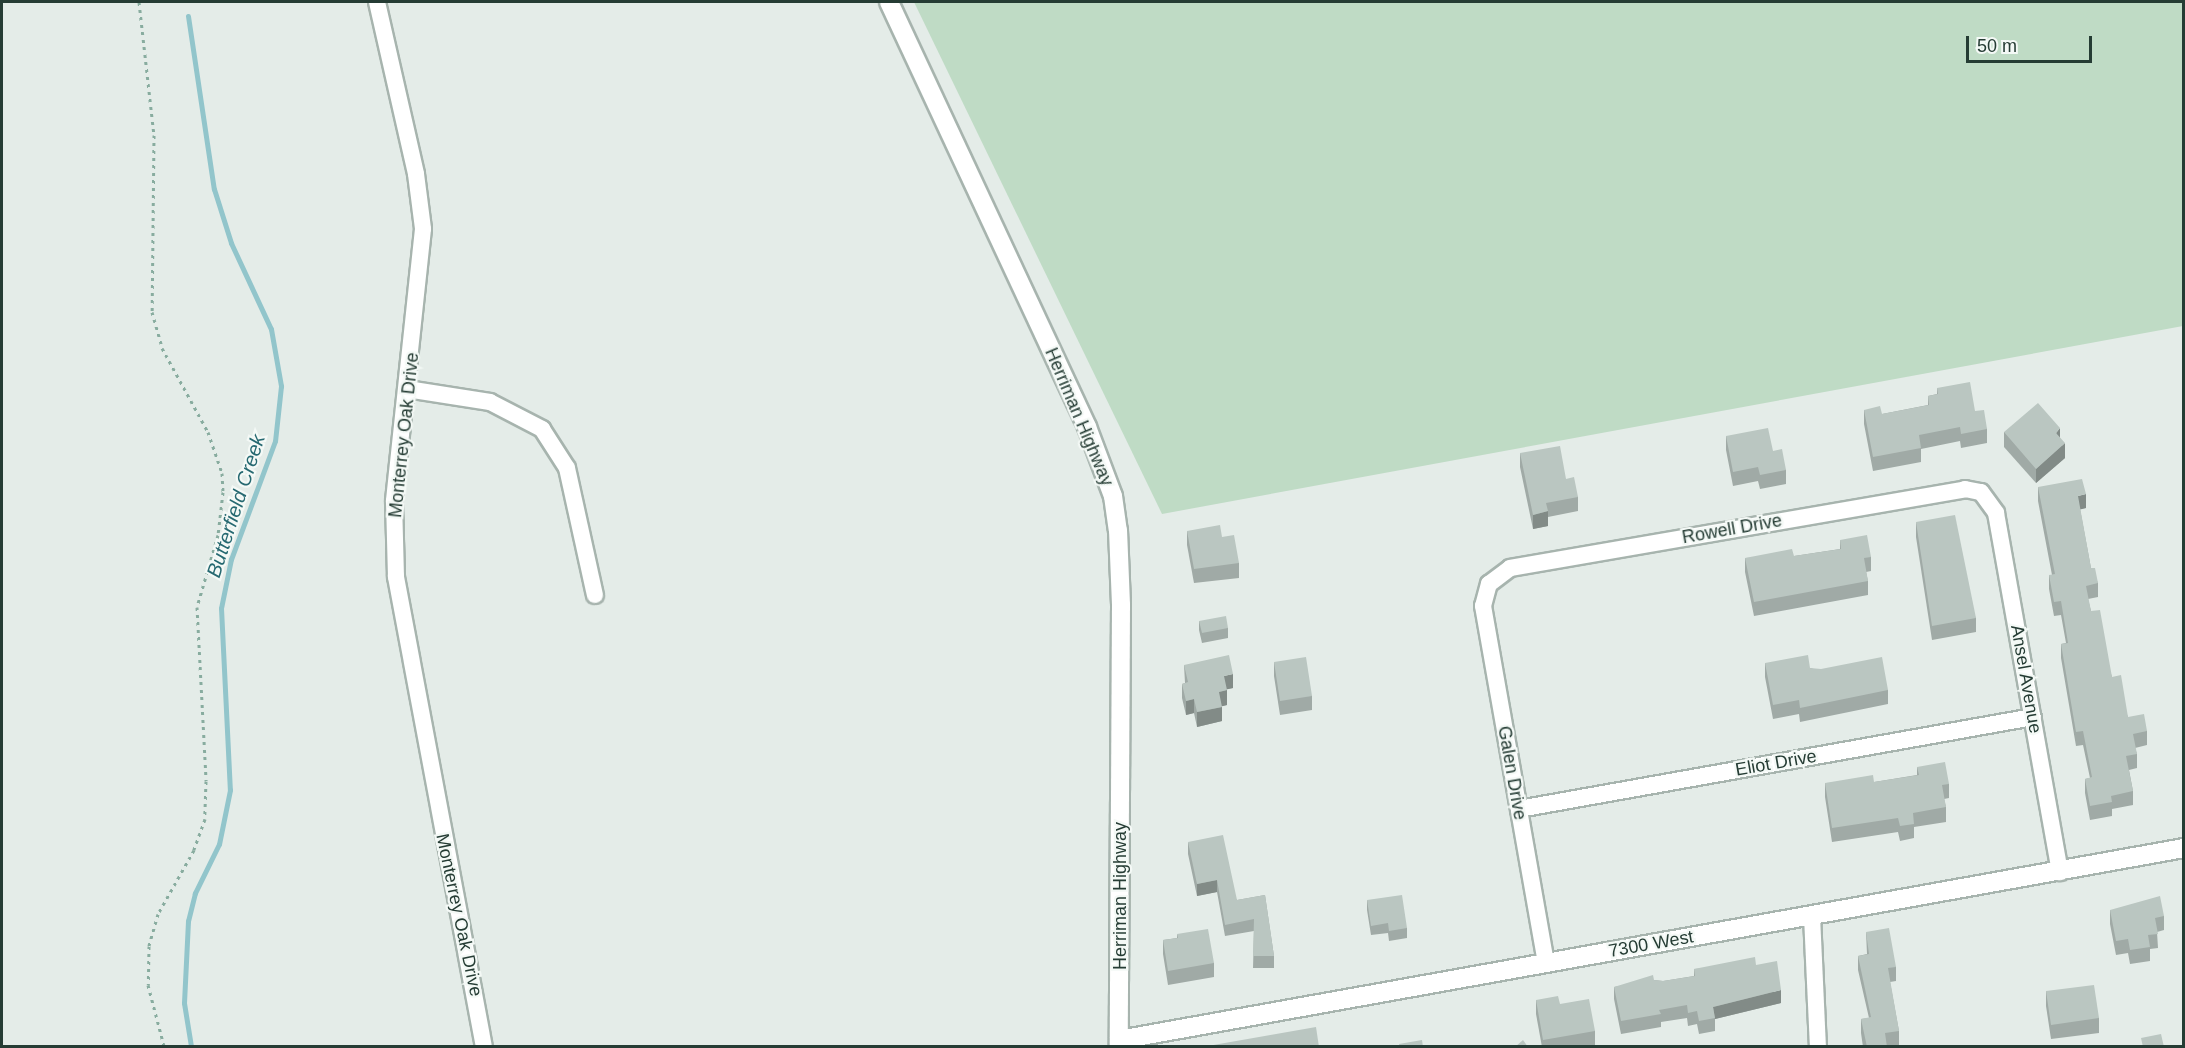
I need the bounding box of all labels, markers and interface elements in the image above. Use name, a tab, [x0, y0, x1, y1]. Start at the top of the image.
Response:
scale bar	[1969, 24, 2095, 62]
text: 50 m	[1977, 36, 2017, 56]
street label: Herriman Highway	[1040, 345, 1118, 489]
street label: Monterrey Oak Drive	[385, 351, 423, 519]
water label: Butterfield Creek	[202, 431, 270, 581]
street label: Rowell Drive	[1680, 510, 1784, 548]
street label: Ansel Avenue	[2006, 623, 2046, 735]
street label: Galen Drive	[1493, 724, 1531, 822]
street label: Eliot Drive	[1734, 745, 1818, 781]
street label: Herriman Highway	[1109, 822, 1131, 970]
street label: Monterrey Oak Drive	[431, 832, 487, 998]
street label: 7300 West	[1607, 926, 1695, 962]

